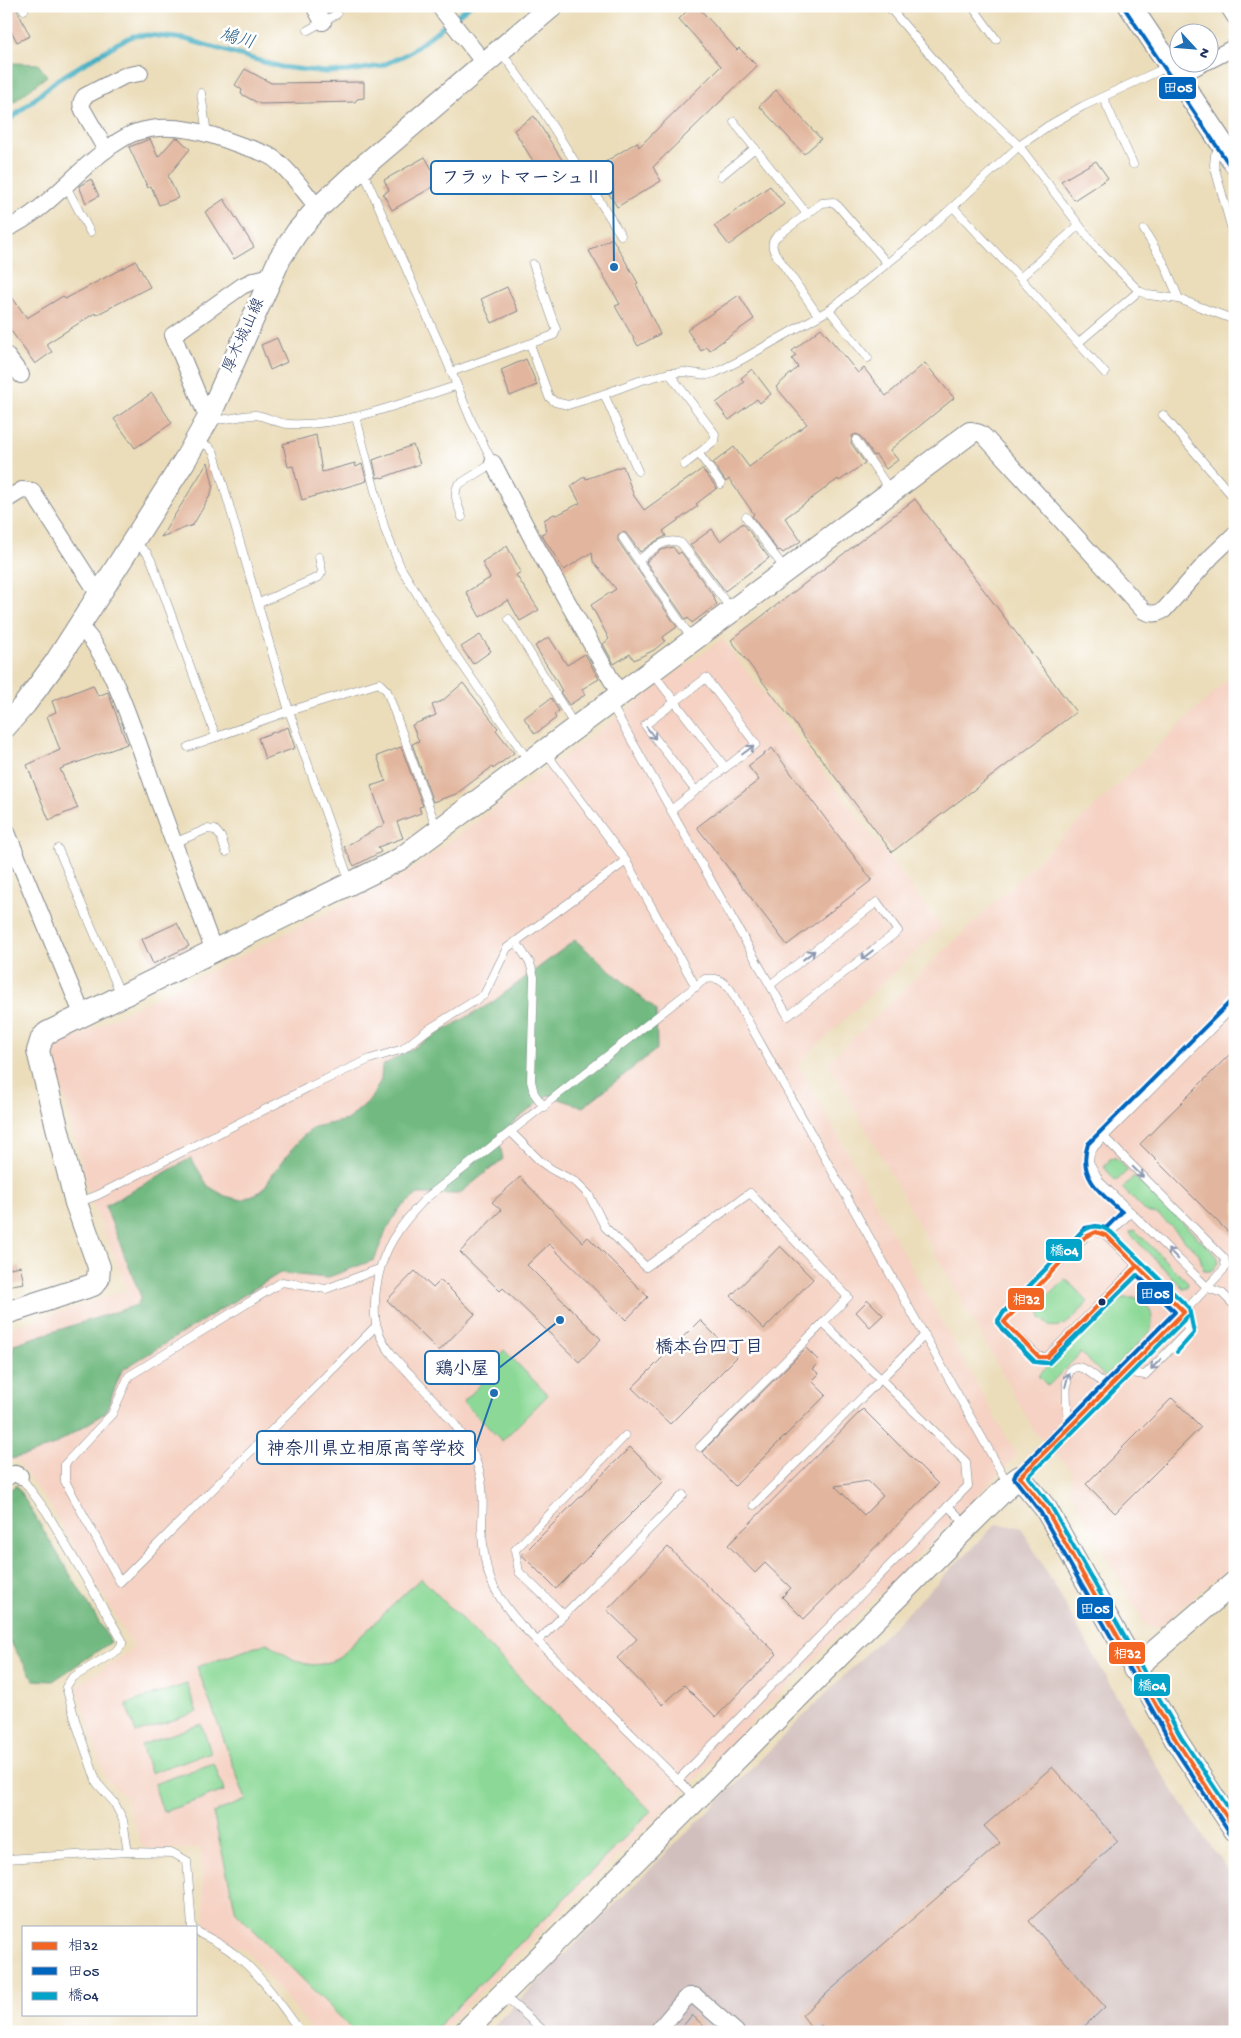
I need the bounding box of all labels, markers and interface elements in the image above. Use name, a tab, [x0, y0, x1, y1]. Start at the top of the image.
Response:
north arrow	[1168, 22, 1218, 72]
water label: 鳩川	[217, 24, 257, 55]
text: N	[1194, 45, 1213, 60]
line badge: 田05	[1158, 76, 1197, 100]
text: 田05	[1163, 81, 1193, 98]
callout: フラットマーシュⅡ	[431, 161, 613, 194]
text: フラットマーシュⅡ	[442, 169, 602, 190]
street label: 厚木城山線	[218, 295, 270, 376]
one-way arrow	[646, 726, 656, 740]
one-way arrow	[741, 745, 755, 755]
one-way arrow	[802, 950, 815, 961]
one-way arrow	[861, 950, 874, 961]
one-way arrow	[1132, 1165, 1144, 1177]
line badge: 橋04	[1045, 1238, 1083, 1262]
text: 橋04	[1050, 1244, 1079, 1261]
one-way arrow	[1167, 1248, 1179, 1260]
line badge: 田05	[1136, 1281, 1174, 1305]
line badge: 相32	[1007, 1287, 1045, 1311]
text: 田05	[1140, 1287, 1170, 1304]
text: 相32	[1012, 1292, 1040, 1310]
unlabelled marker	[1097, 1297, 1107, 1307]
district label: 橋本台四丁目	[655, 1337, 763, 1359]
callout: 鶏小屋	[425, 1351, 499, 1384]
one-way arrow	[1149, 1358, 1162, 1370]
text: 鶏小屋	[435, 1359, 489, 1381]
one-way arrow	[1063, 1373, 1072, 1389]
callout: 神奈川県立相原高等学校	[257, 1431, 475, 1464]
text: 神奈川県立相原高等学校	[267, 1439, 465, 1461]
line badge: 田05	[1076, 1596, 1114, 1620]
text: 田05	[1080, 1602, 1110, 1619]
line badge: 相32	[1108, 1641, 1146, 1665]
text: 相32	[1113, 1646, 1141, 1664]
line badge: 橋04	[1133, 1673, 1171, 1697]
text: 橋04	[1138, 1679, 1167, 1696]
legend	[22, 1926, 198, 2016]
text: 相32	[68, 1938, 98, 1956]
text: 田05	[68, 1964, 100, 1982]
text: 橋04	[68, 1988, 99, 2006]

